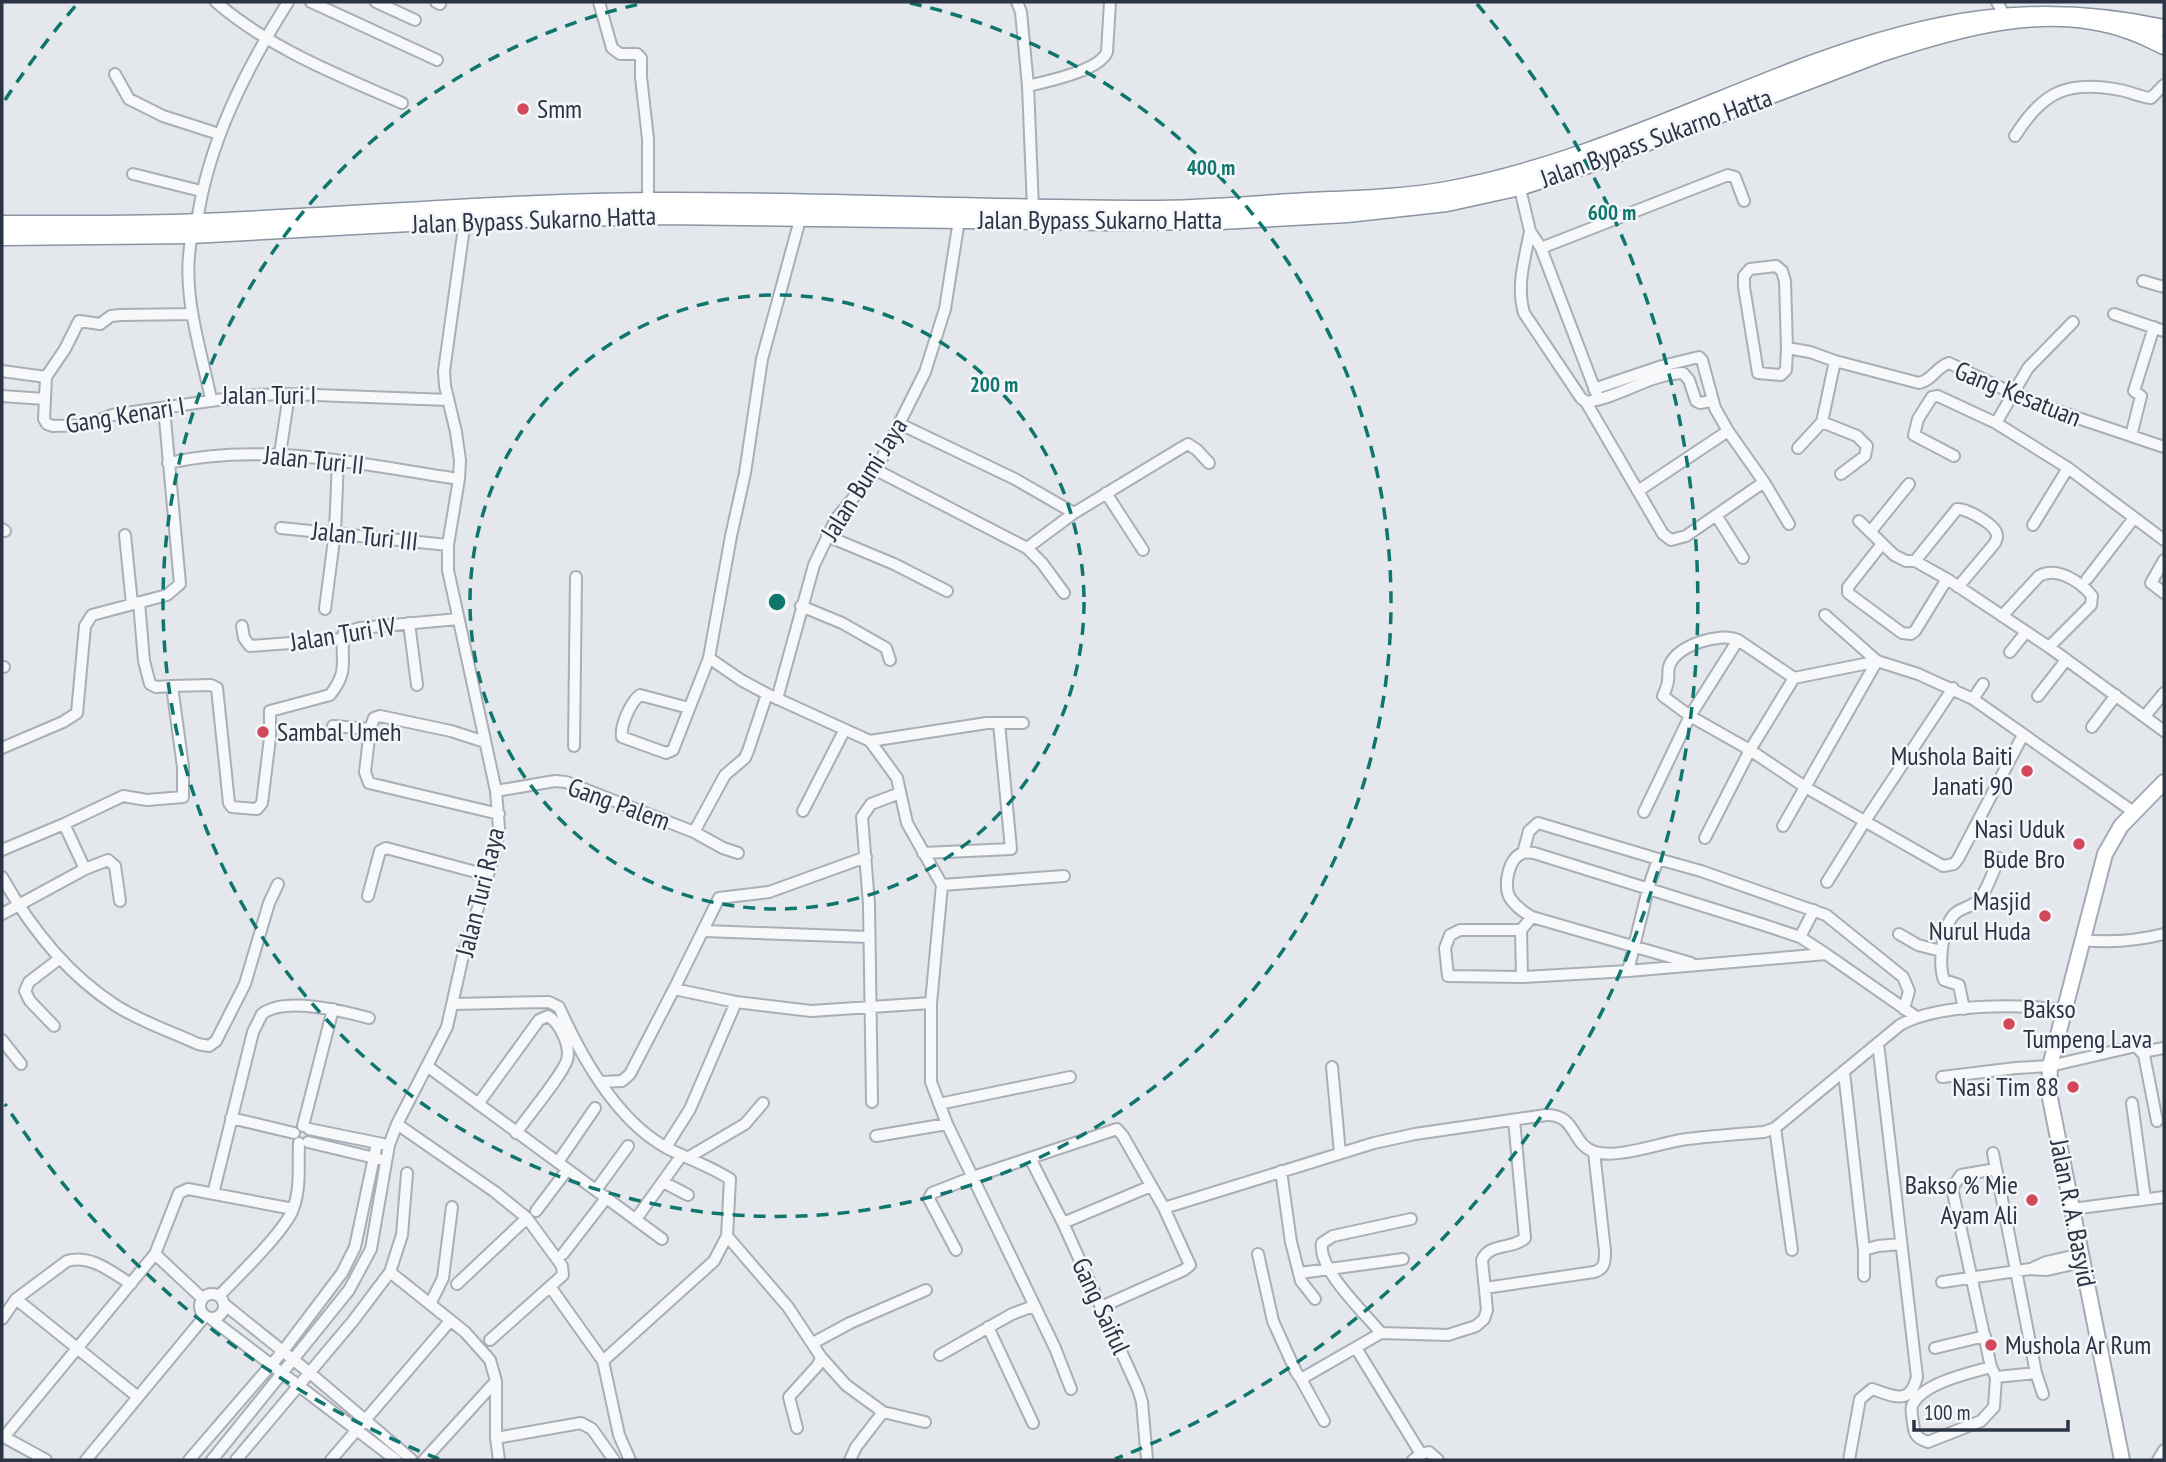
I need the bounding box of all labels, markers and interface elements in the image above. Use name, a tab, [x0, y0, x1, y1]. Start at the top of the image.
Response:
street label: Jalan Bypass Sukarno Hatta	[1535, 80, 1776, 195]
place label: Smm	[537, 92, 582, 125]
marker: Smm	[515, 101, 531, 117]
text: 400 m	[1187, 154, 1235, 181]
street label: Jalan Bypass Sukarno Hatta	[410, 199, 657, 240]
text: 600 m	[1588, 199, 1636, 226]
street label: Jalan Bypass Sukarno Hatta	[977, 203, 1222, 236]
street label: Gang Kesatuan	[1950, 353, 2086, 434]
text: 200 m	[970, 371, 1018, 398]
street label: Jalan Turi I	[221, 378, 316, 411]
street label: Gang Kenari I	[63, 389, 187, 440]
street label: Jalan Bumi Jaya	[812, 411, 914, 547]
street label: Jalan Turi II	[261, 438, 366, 481]
street label: Jalan Turi III	[309, 513, 420, 557]
centre of rings	[765, 590, 789, 614]
street label: Jalan Turi IV	[287, 609, 399, 658]
place label: Sambal Umeh	[277, 715, 401, 748]
marker: Sambal Umeh	[255, 724, 271, 740]
place label: Mushola Baiti Janati 90	[1891, 739, 2013, 802]
marker: Mushola Baiti Janati 90	[2019, 763, 2035, 779]
street label: Gang Palem	[563, 770, 675, 837]
place label: Nasi Uduk Bude Bro	[1974, 812, 2065, 875]
street label: Jalan Turi Raya	[447, 824, 511, 961]
marker: Nasi Uduk Bude Bro	[2071, 836, 2087, 852]
place label: Masjid Nurul Huda	[1929, 884, 2031, 947]
marker: Masjid Nurul Huda	[2037, 908, 2053, 924]
place label: Bakso Tumpeng Lava	[2023, 992, 2152, 1055]
marker: Bakso Tumpeng Lava	[2001, 1016, 2017, 1032]
place label: Nasi Tim 88	[1952, 1070, 2059, 1103]
marker: Nasi Tim 88	[2065, 1079, 2081, 1095]
street label: Jalan R. A. Basyid	[2043, 1135, 2104, 1289]
place label: Bakso % Mie Ayam Ali	[1905, 1168, 2018, 1231]
marker: Bakso % Mie Ayam Ali	[2024, 1192, 2040, 1208]
street label: Gang Saiful	[1065, 1252, 1138, 1359]
place label: Mushola Ar Rum	[2005, 1328, 2151, 1361]
marker: Mushola Ar Rum	[1983, 1337, 1999, 1353]
scale bar	[1914, 1388, 2068, 1432]
text: 100 m	[1924, 1399, 1970, 1426]

